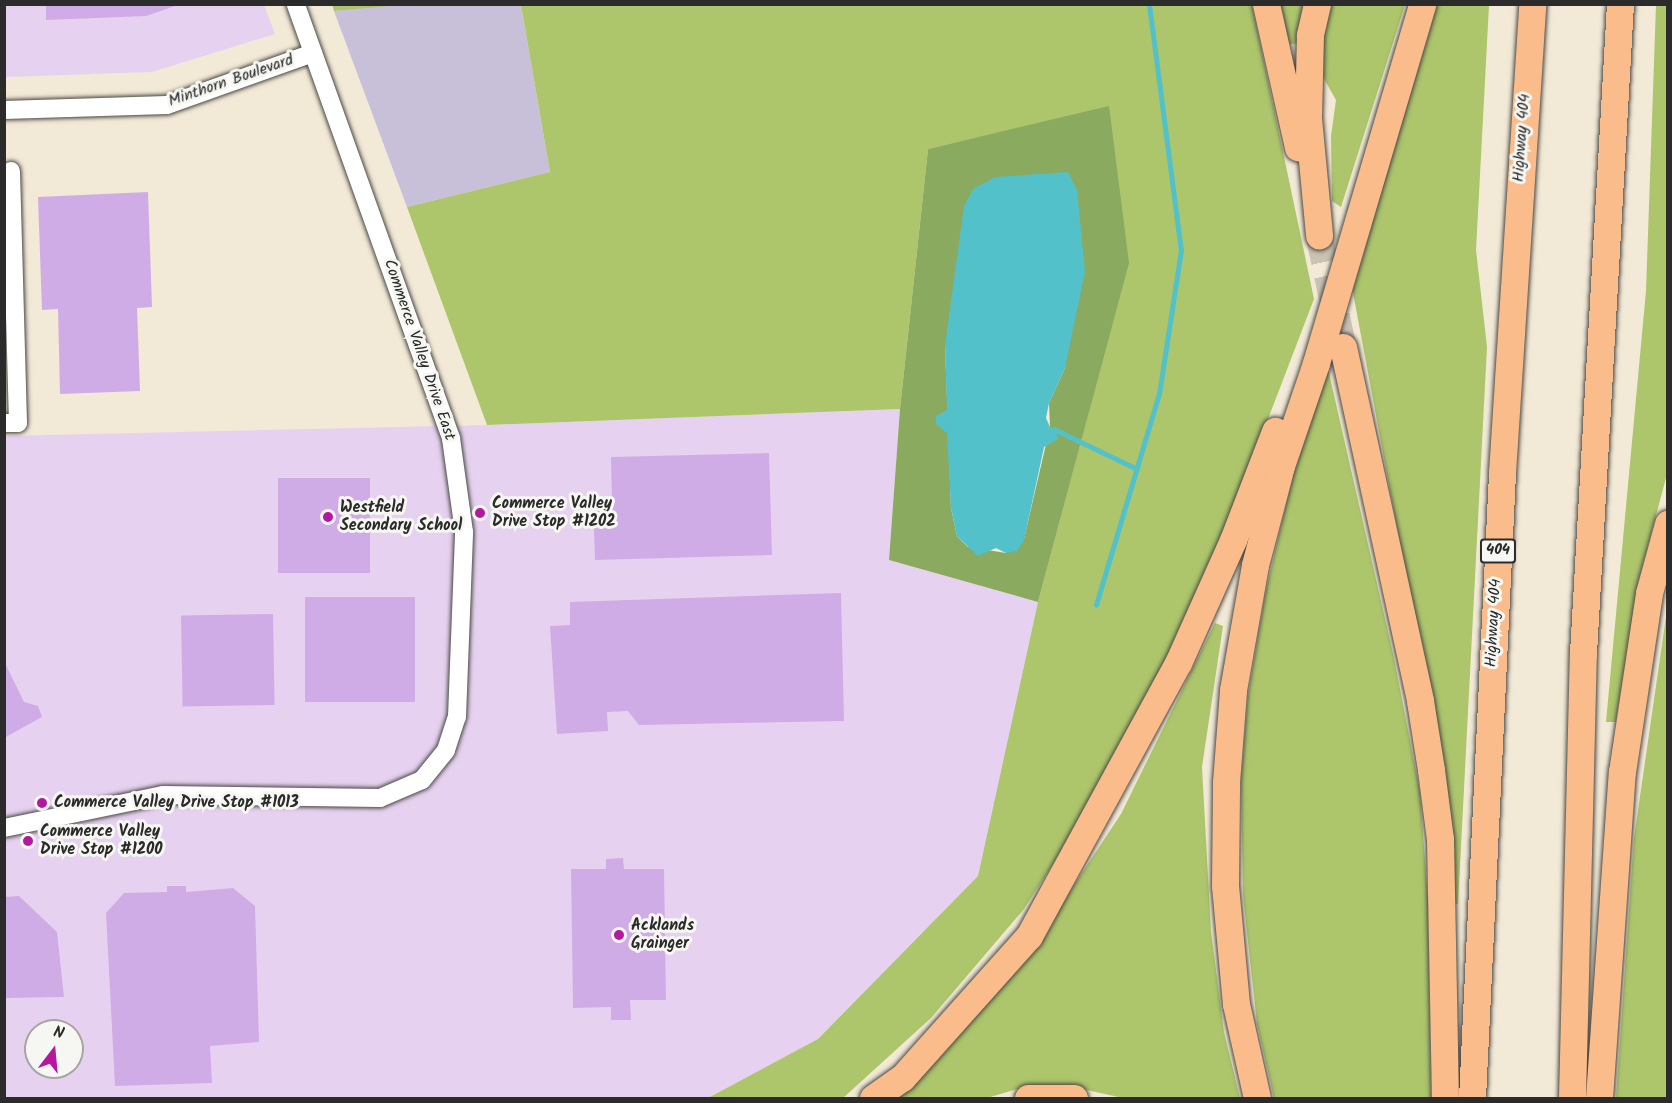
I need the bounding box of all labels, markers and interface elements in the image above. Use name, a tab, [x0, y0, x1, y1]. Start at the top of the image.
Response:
street label: Minthorn Boulevard	[166, 51, 296, 111]
street label: Highway 404	[1509, 93, 1535, 183]
street label: Commerce Valley Drive East	[379, 257, 459, 443]
place label: Commerce Valley Drive Stop #1202	[492, 494, 616, 532]
place label: Westfield Secondary School	[340, 498, 462, 536]
marker: Commerce Valley Drive Stop #1202	[473, 506, 487, 520]
marker: Westfield Secondary School	[321, 510, 335, 524]
road number: 404	[1478, 539, 1518, 563]
street label: Highway 404	[1482, 578, 1506, 668]
place label: Commerce Valley Drive Stop #1013	[54, 793, 299, 813]
marker: Commerce Valley Drive Stop #1013	[35, 796, 49, 810]
place label: Commerce Valley Drive Stop #1200	[40, 822, 162, 860]
marker: Commerce Valley Drive Stop #1200	[21, 834, 35, 848]
place label: Acklands Grainger	[631, 916, 694, 954]
marker: Acklands Grainger	[612, 928, 626, 942]
north arrow	[24, 1019, 84, 1079]
text: N	[50, 1020, 67, 1047]

